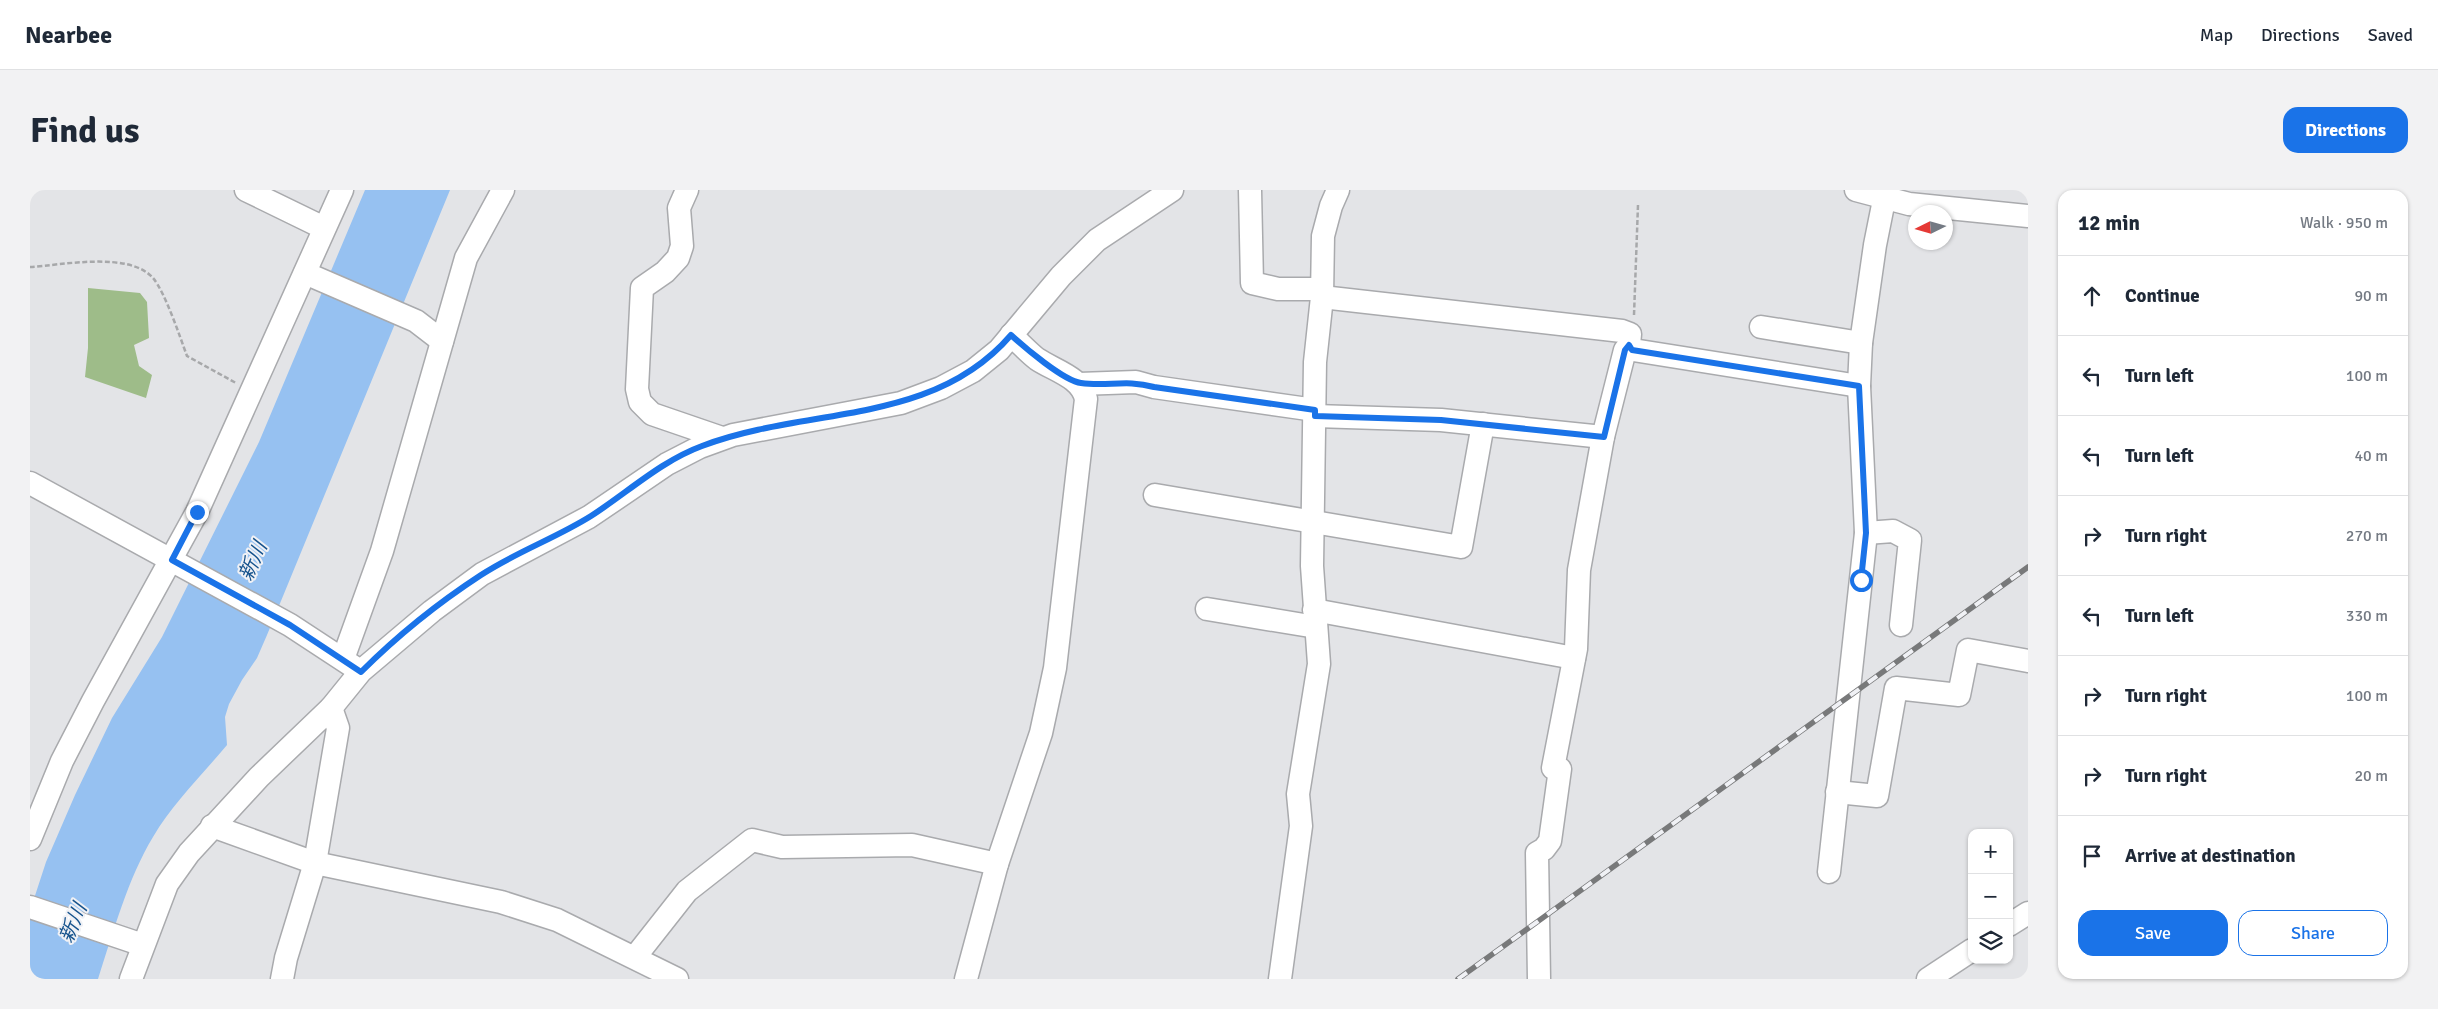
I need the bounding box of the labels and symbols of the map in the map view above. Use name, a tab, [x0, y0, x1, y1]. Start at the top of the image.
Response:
north arrow	[1908, 205, 1953, 250]
route end	[186, 501, 209, 524]
water label: 新川	[233, 536, 273, 584]
route start	[1850, 569, 1873, 592]
water label: 新川	[54, 898, 93, 946]

